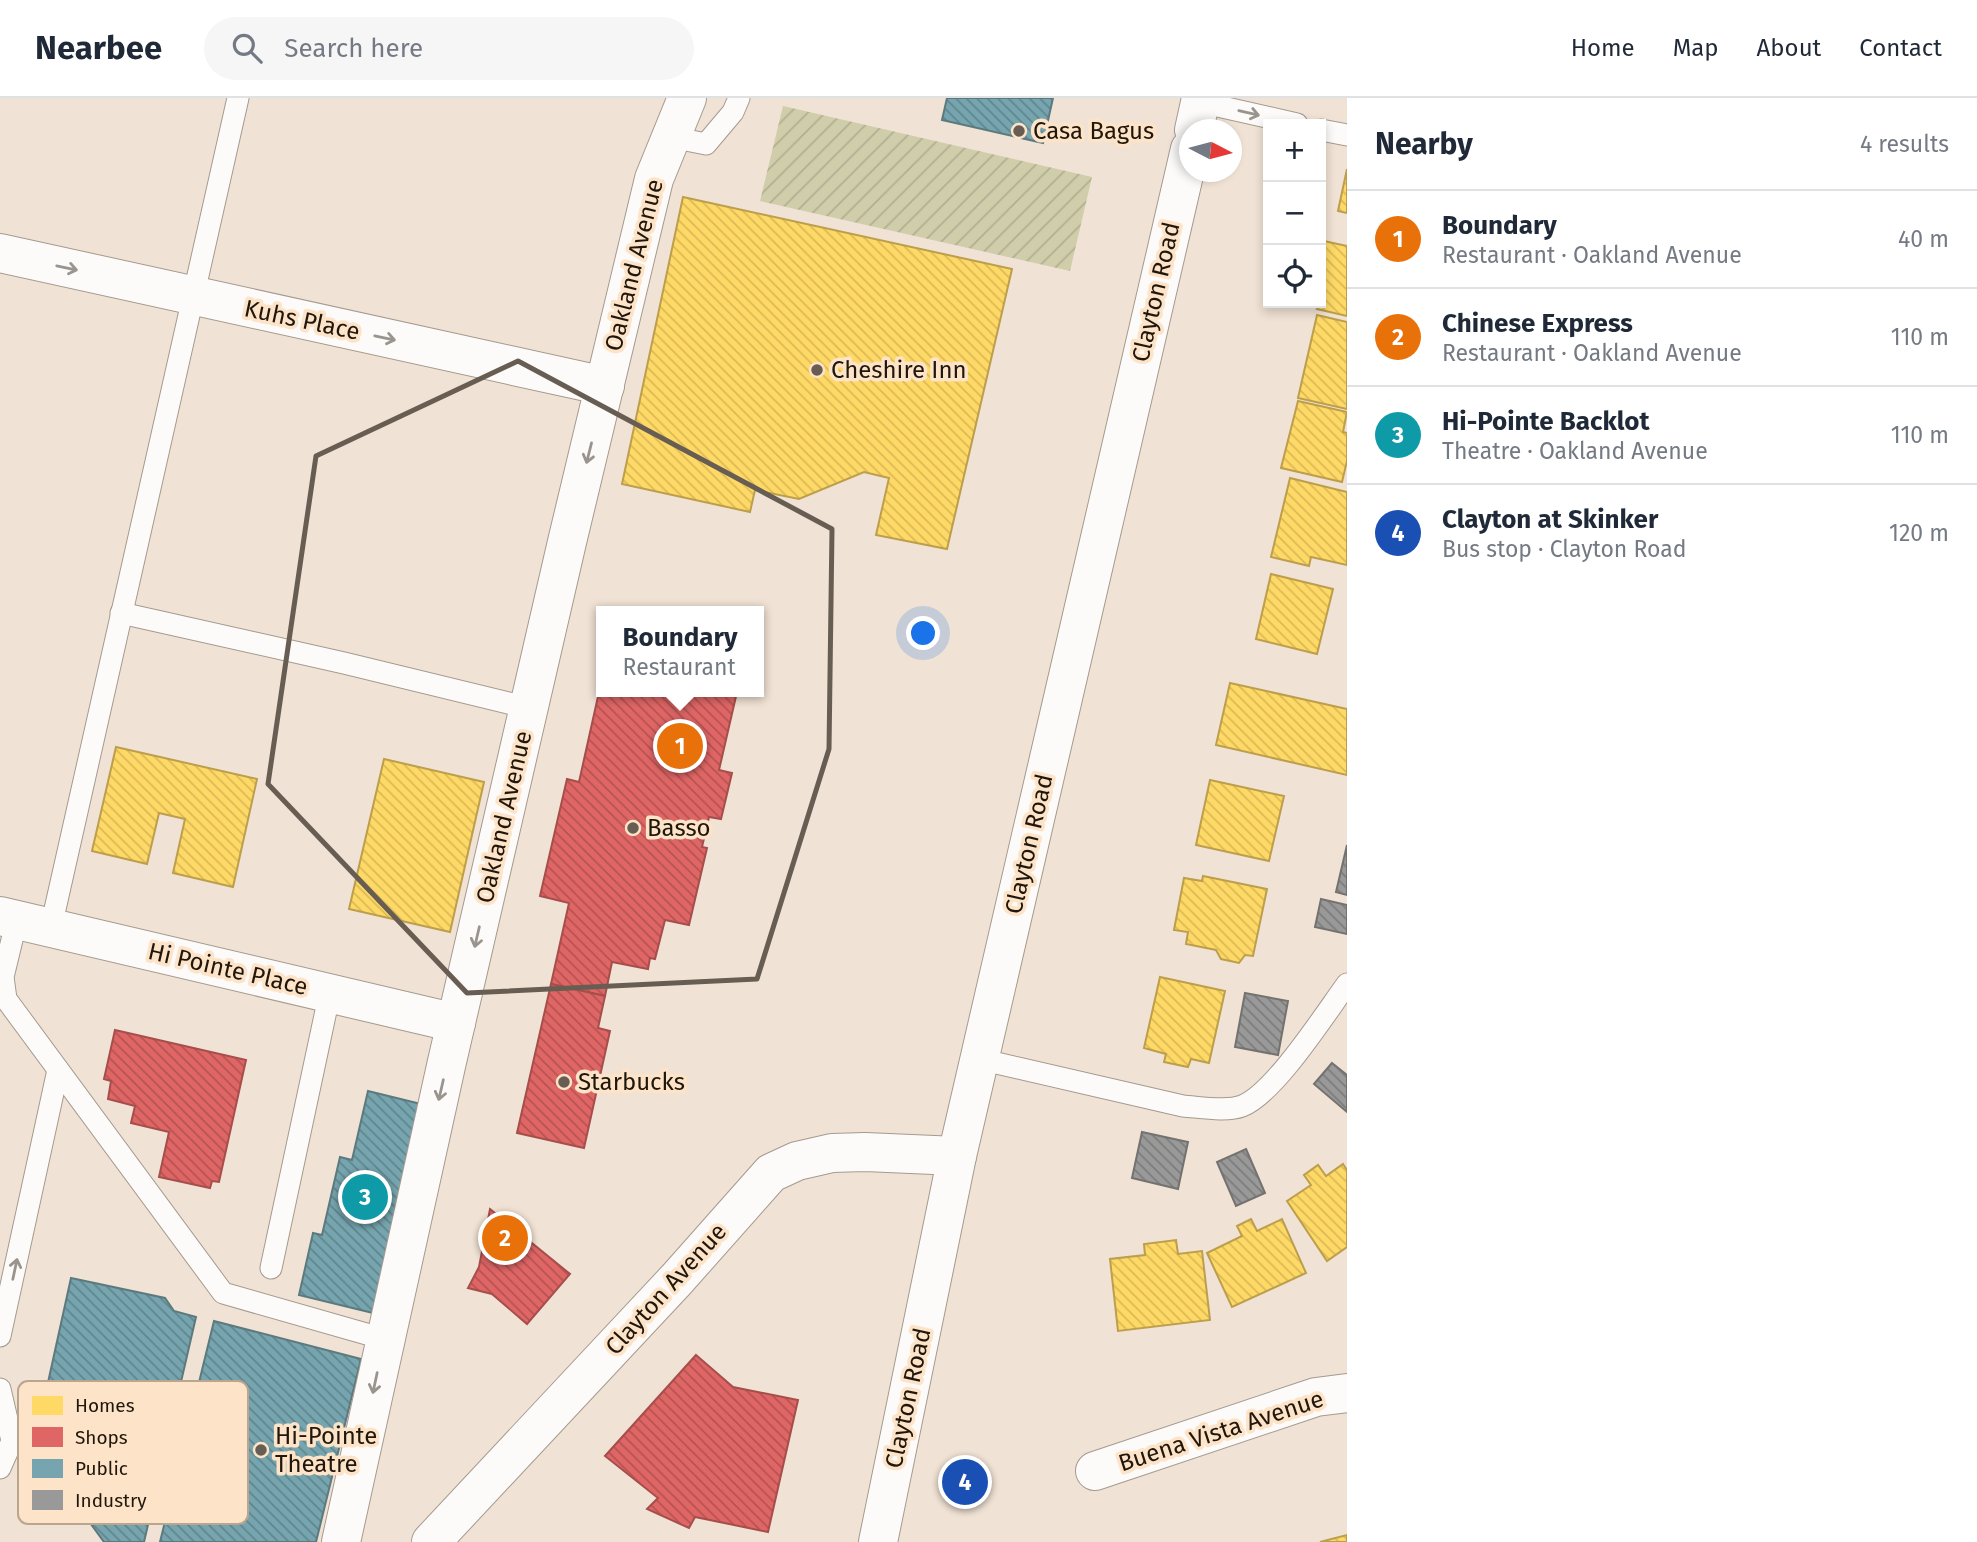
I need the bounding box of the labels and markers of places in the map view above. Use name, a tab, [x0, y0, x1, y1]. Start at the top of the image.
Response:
place label: Casa Bagus	[1033, 117, 1154, 145]
marker: Casa Bagus	[1011, 123, 1027, 139]
place label: Cheshire Inn	[831, 356, 967, 384]
marker: Cheshire Inn	[809, 362, 825, 378]
pin: 1	[657, 720, 703, 772]
place label: Basso	[647, 814, 711, 842]
marker: Basso	[625, 820, 641, 836]
place label: Starbucks	[578, 1068, 685, 1096]
marker: Starbucks	[556, 1074, 572, 1090]
pin: 3	[342, 1171, 388, 1223]
pin: 2	[482, 1212, 528, 1264]
place label: Hi-Pointe Theatre	[275, 1422, 377, 1478]
marker: Hi-Pointe Theatre	[253, 1442, 269, 1458]
pin: 4	[942, 1456, 988, 1508]

